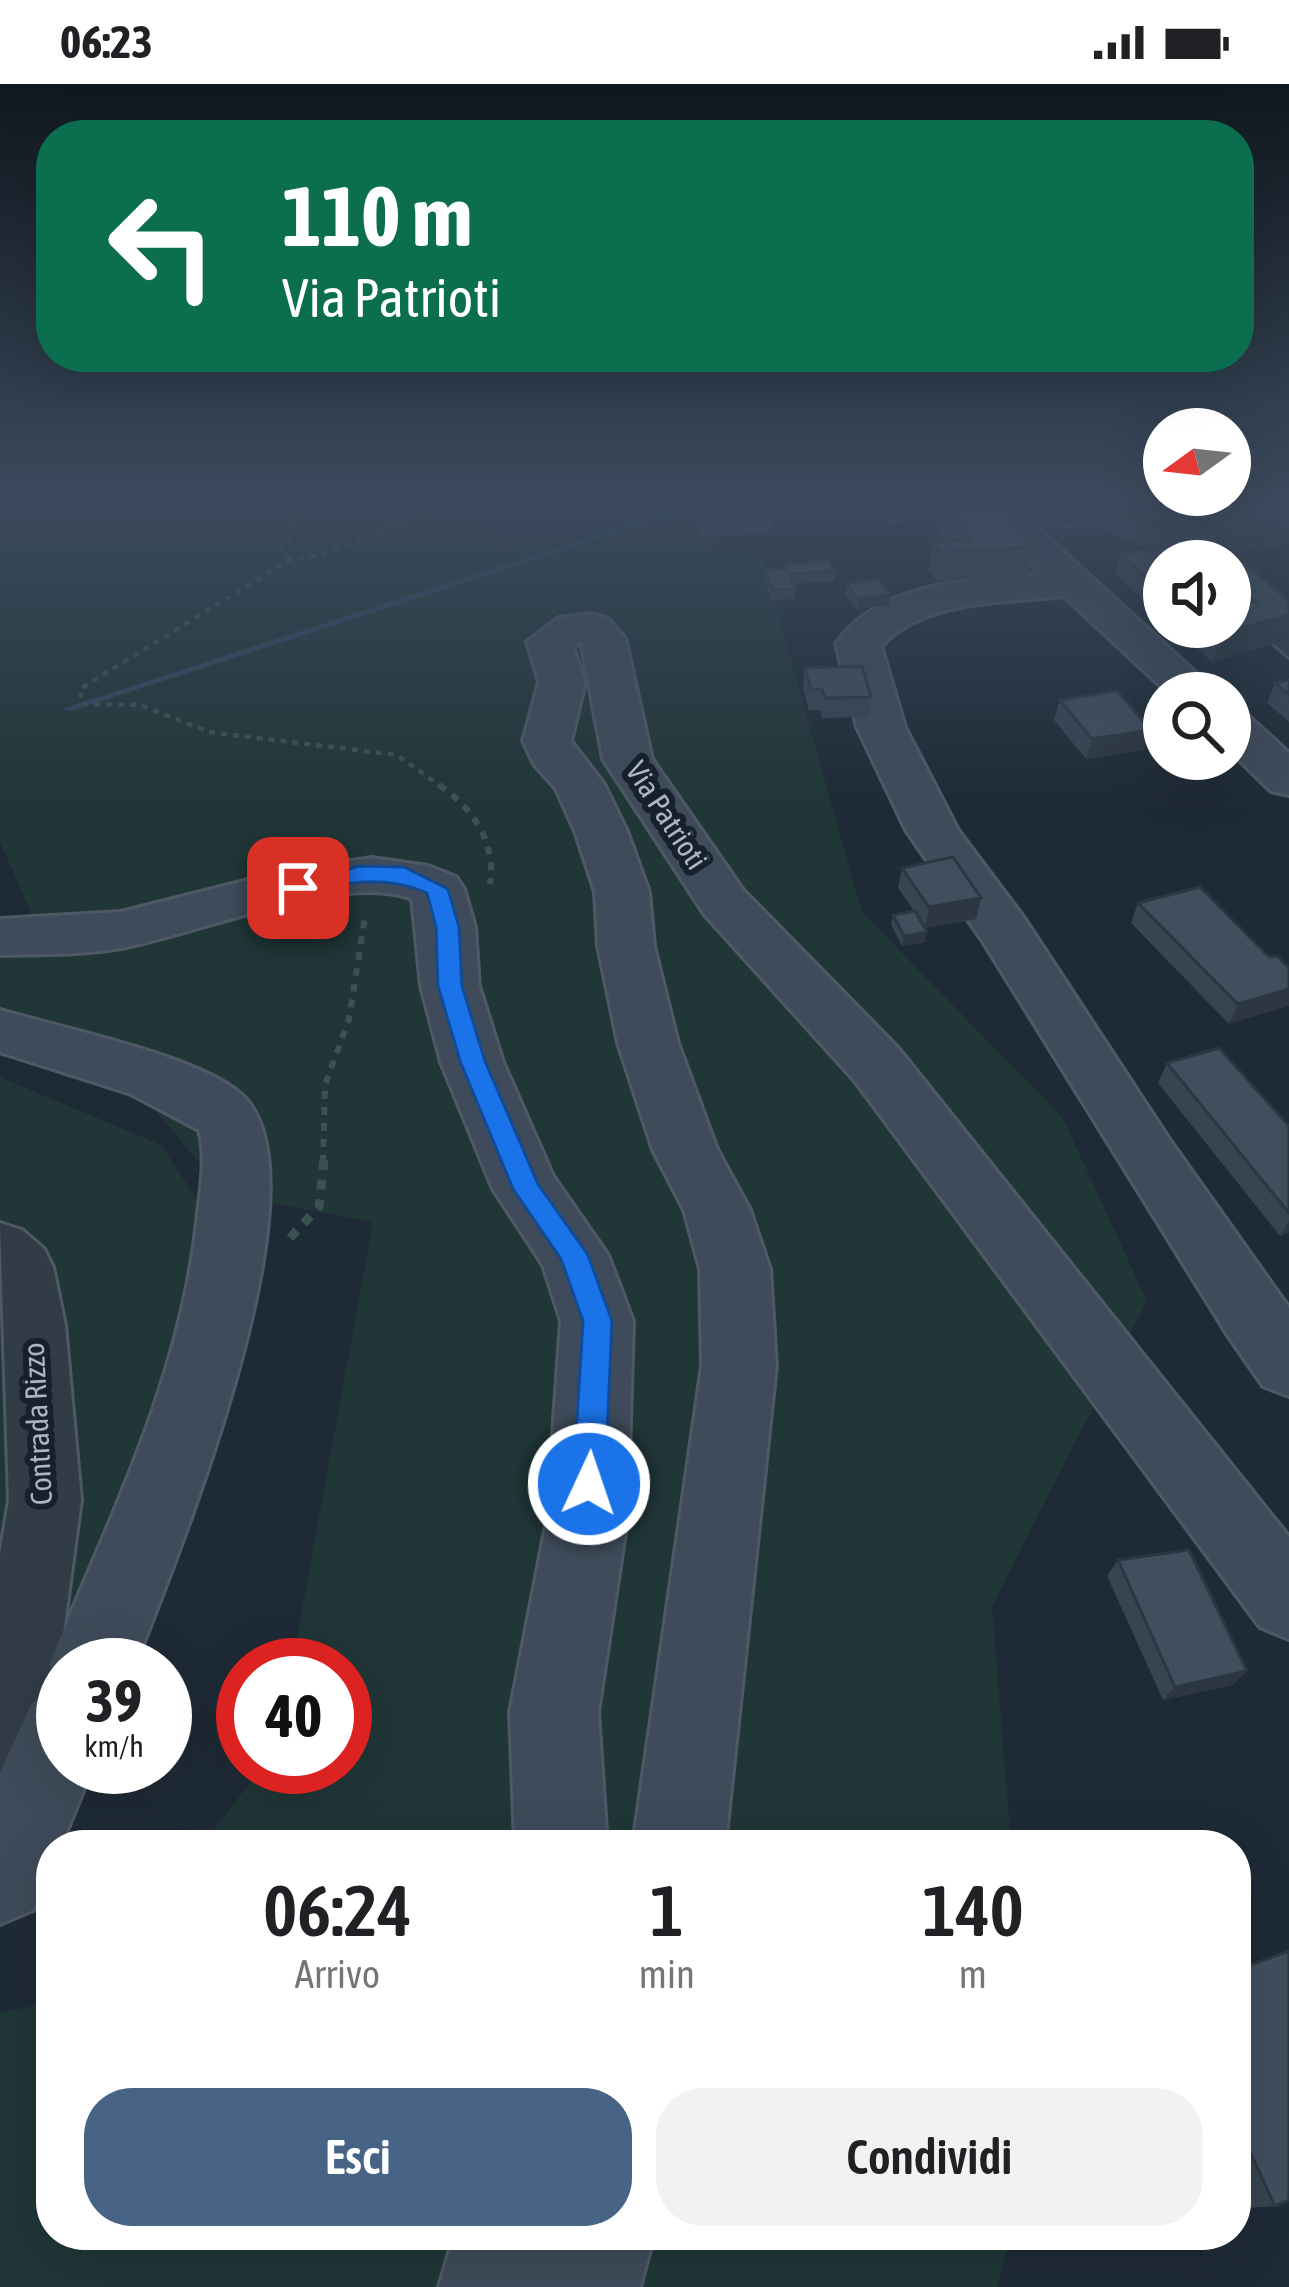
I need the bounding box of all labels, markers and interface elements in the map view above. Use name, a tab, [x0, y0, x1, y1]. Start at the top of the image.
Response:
text: 06:23	[60, 16, 153, 68]
icon: left	[84, 168, 240, 324]
text: 110 m	[282, 168, 472, 264]
text: Via Patrioti	[282, 267, 501, 328]
north arrow	[1143, 408, 1251, 516]
map controls	[1143, 408, 1251, 780]
button: sound	[1143, 540, 1251, 648]
button: search	[1143, 672, 1251, 780]
street label: Via Patrioti	[620, 755, 714, 875]
pin	[247, 837, 349, 939]
icon: arrive	[265, 855, 331, 921]
street label: Contrada Rizzo	[16, 1342, 58, 1506]
position arrow	[526, 1421, 652, 1547]
speed limit sign: 40	[216, 1638, 372, 1794]
text: 39	[86, 1666, 142, 1735]
text: km/h	[84, 1729, 144, 1763]
text: 06:24	[263, 1869, 412, 1951]
text: 1	[650, 1869, 684, 1951]
text: 140	[922, 1869, 1024, 1951]
text: Arrivo	[295, 1952, 380, 1996]
text: min	[639, 1952, 695, 1996]
text: m	[959, 1952, 987, 1996]
button: Esci	[84, 2088, 632, 2226]
button: Condividi	[656, 2088, 1203, 2226]

